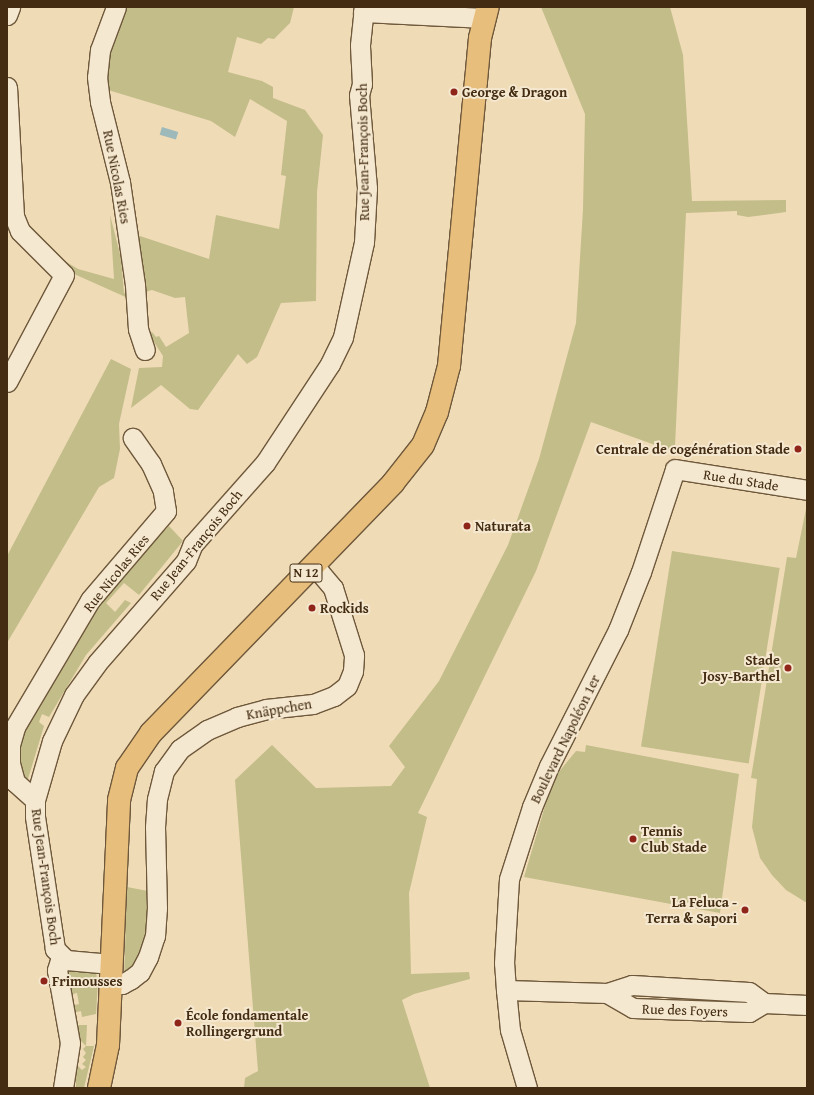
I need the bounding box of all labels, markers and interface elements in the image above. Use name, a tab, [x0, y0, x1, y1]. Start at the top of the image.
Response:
street label: Rue Jean-François Boch	[353, 83, 373, 221]
place label: George & Dragon	[462, 84, 567, 100]
marker: George & Dragon	[449, 87, 459, 97]
street label: Rue Nicolas Ries	[100, 129, 134, 225]
place label: Centrale de cogénération Stade	[596, 441, 790, 457]
marker: Centrale de cogénération Stade	[793, 444, 803, 454]
street label: Rue du Stade	[702, 466, 780, 494]
street label: Rue Jean-François Boch	[146, 486, 246, 604]
place label: Naturata	[475, 518, 531, 534]
marker: Naturata	[462, 521, 472, 531]
street label: Rue Nicolas Ries	[80, 531, 152, 615]
road number: N 12	[289, 562, 323, 584]
place label: Rockids	[320, 600, 369, 616]
marker: Rockids	[307, 603, 317, 613]
place label: Stade Josy-Barthel	[702, 652, 780, 684]
marker: Stade Josy-Barthel	[783, 663, 793, 673]
street label: Boulevard Napoléon 1er	[527, 672, 603, 806]
street label: Knäppchen	[245, 695, 313, 723]
street label: Rue Jean-François Boch	[28, 808, 64, 946]
place label: Tennis Club Stade	[641, 823, 707, 856]
marker: Tennis Club Stade	[628, 834, 638, 844]
place label: La Feluca - Terra & Sapori	[646, 894, 737, 926]
marker: La Feluca - Terra & Sapori	[740, 905, 750, 915]
place label: Frimousses	[52, 973, 122, 989]
marker: Frimousses	[39, 976, 49, 986]
street label: Rue des Foyers	[642, 1000, 728, 1020]
place label: École fondamentale Rollingergrund	[186, 1007, 308, 1040]
marker: École fondamentale Rollingergrund	[173, 1018, 183, 1028]

